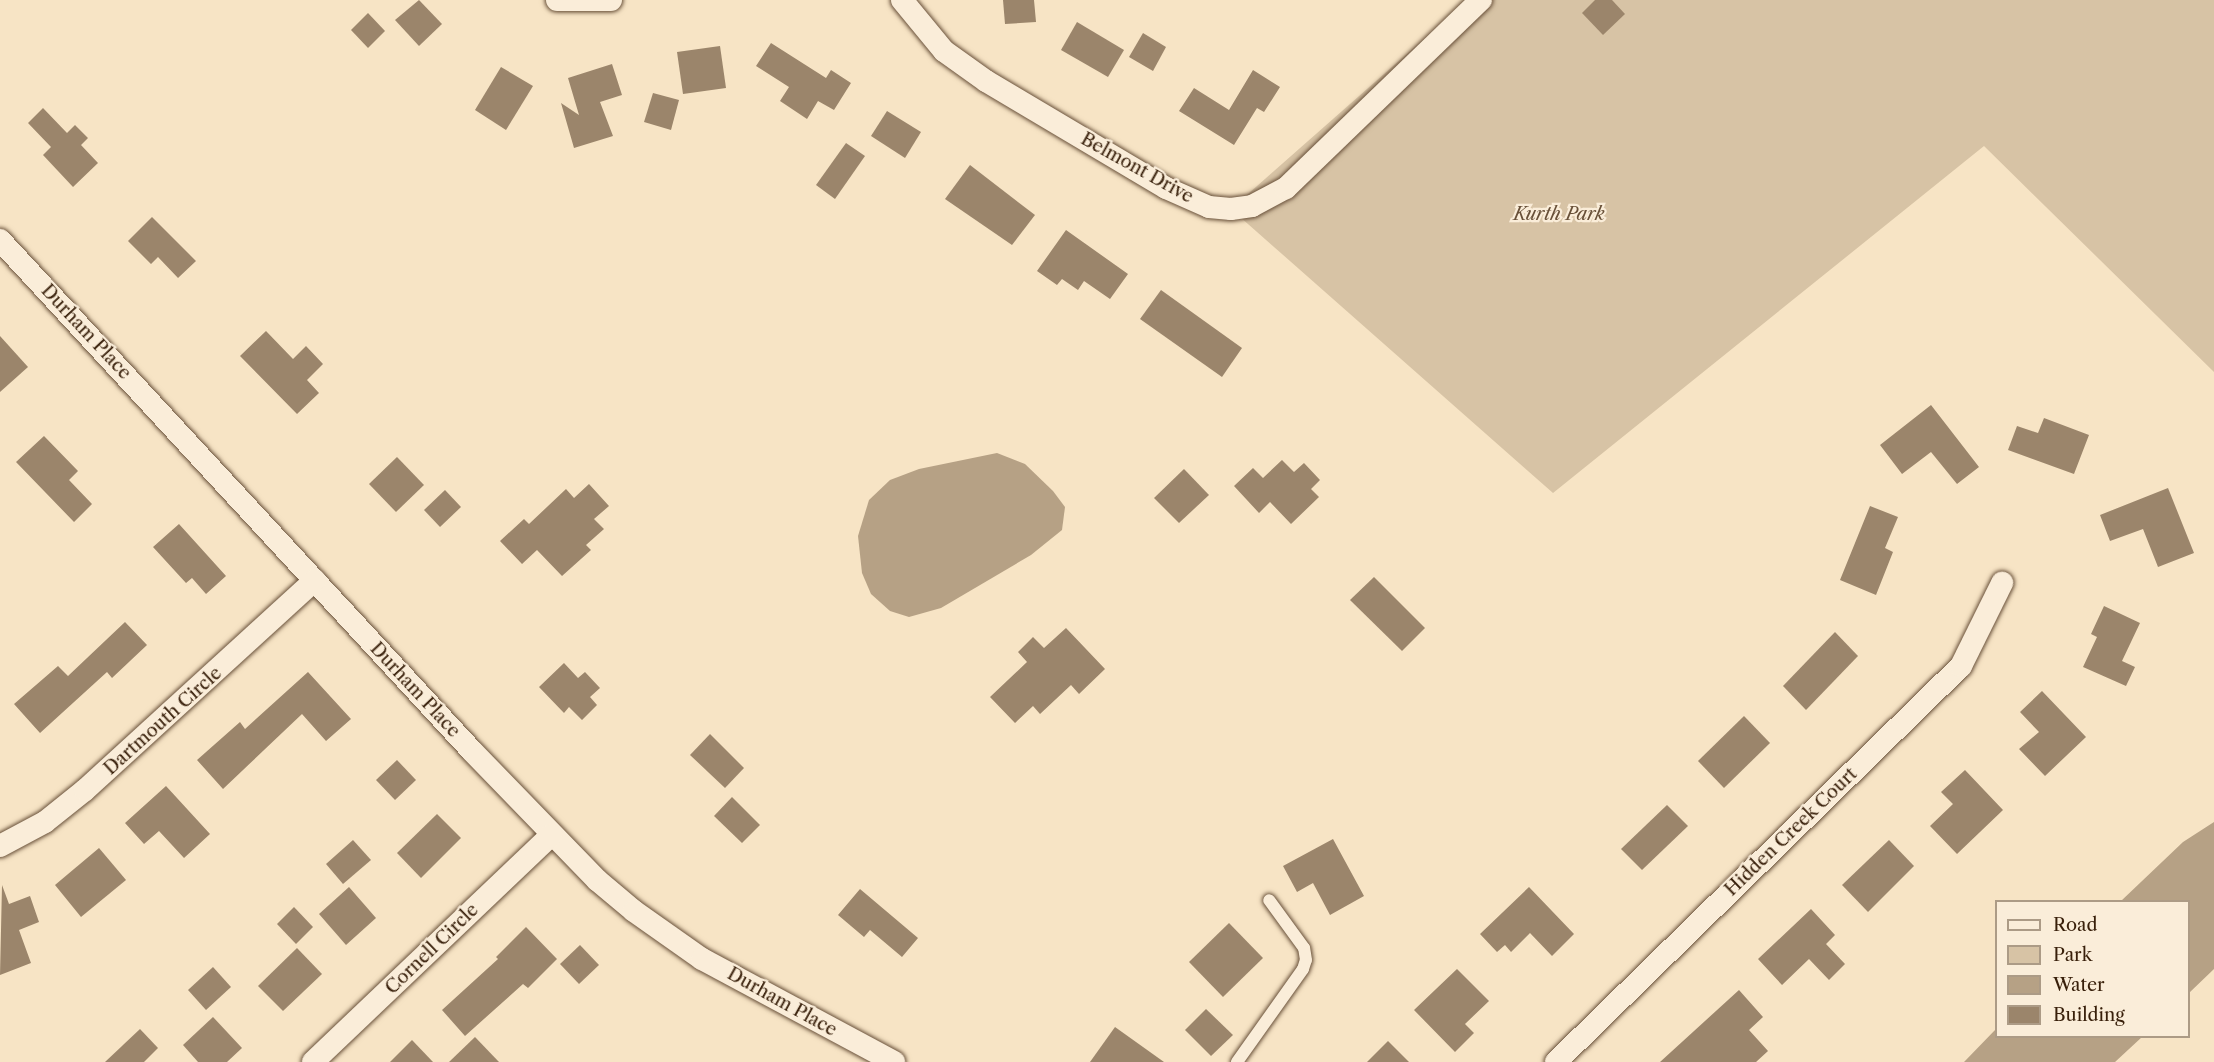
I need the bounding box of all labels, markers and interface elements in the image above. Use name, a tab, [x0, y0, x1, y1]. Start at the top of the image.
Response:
street label: Belmont Drive	[1077, 128, 1197, 208]
park label: Kurth Park	[1514, 203, 1604, 225]
street label: Durham Place	[37, 280, 135, 384]
street label: Durham Place	[366, 638, 464, 742]
street label: Dartmouth Circle	[100, 662, 226, 780]
street label: Hidden Creek Court	[1720, 763, 1862, 901]
street label: Cornell Circle	[381, 899, 483, 999]
legend	[1995, 900, 2190, 1038]
text: Road	[2053, 914, 2098, 936]
text: Park	[2053, 944, 2092, 966]
street label: Durham Place	[723, 963, 841, 1041]
text: Water	[2053, 974, 2105, 996]
text: Building	[2053, 1004, 2125, 1026]

